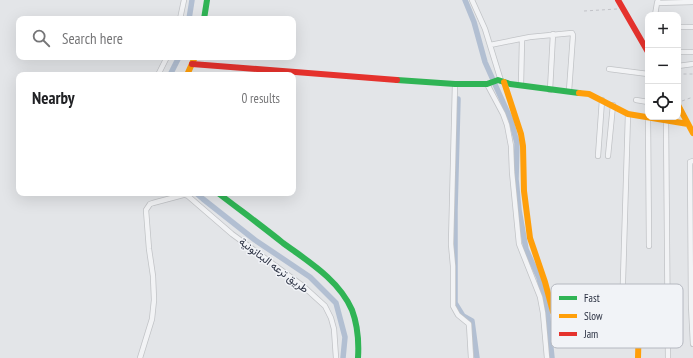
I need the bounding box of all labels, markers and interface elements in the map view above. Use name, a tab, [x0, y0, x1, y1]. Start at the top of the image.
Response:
map controls	[645, 12, 681, 120]
button: +	[645, 12, 681, 48]
search box	[16, 16, 296, 60]
icon: search	[30, 27, 52, 49]
text: Search here	[62, 29, 123, 48]
button: −	[645, 48, 681, 84]
button: locate	[645, 84, 681, 120]
text: Nearby	[32, 87, 75, 109]
text: 0 results	[241, 90, 280, 107]
street label: طريق ترعه البتانونية	[236, 234, 312, 296]
legend	[551, 284, 683, 348]
text: Fast	[584, 291, 600, 305]
text: Slow	[584, 309, 603, 323]
text: Jam	[583, 327, 598, 341]

